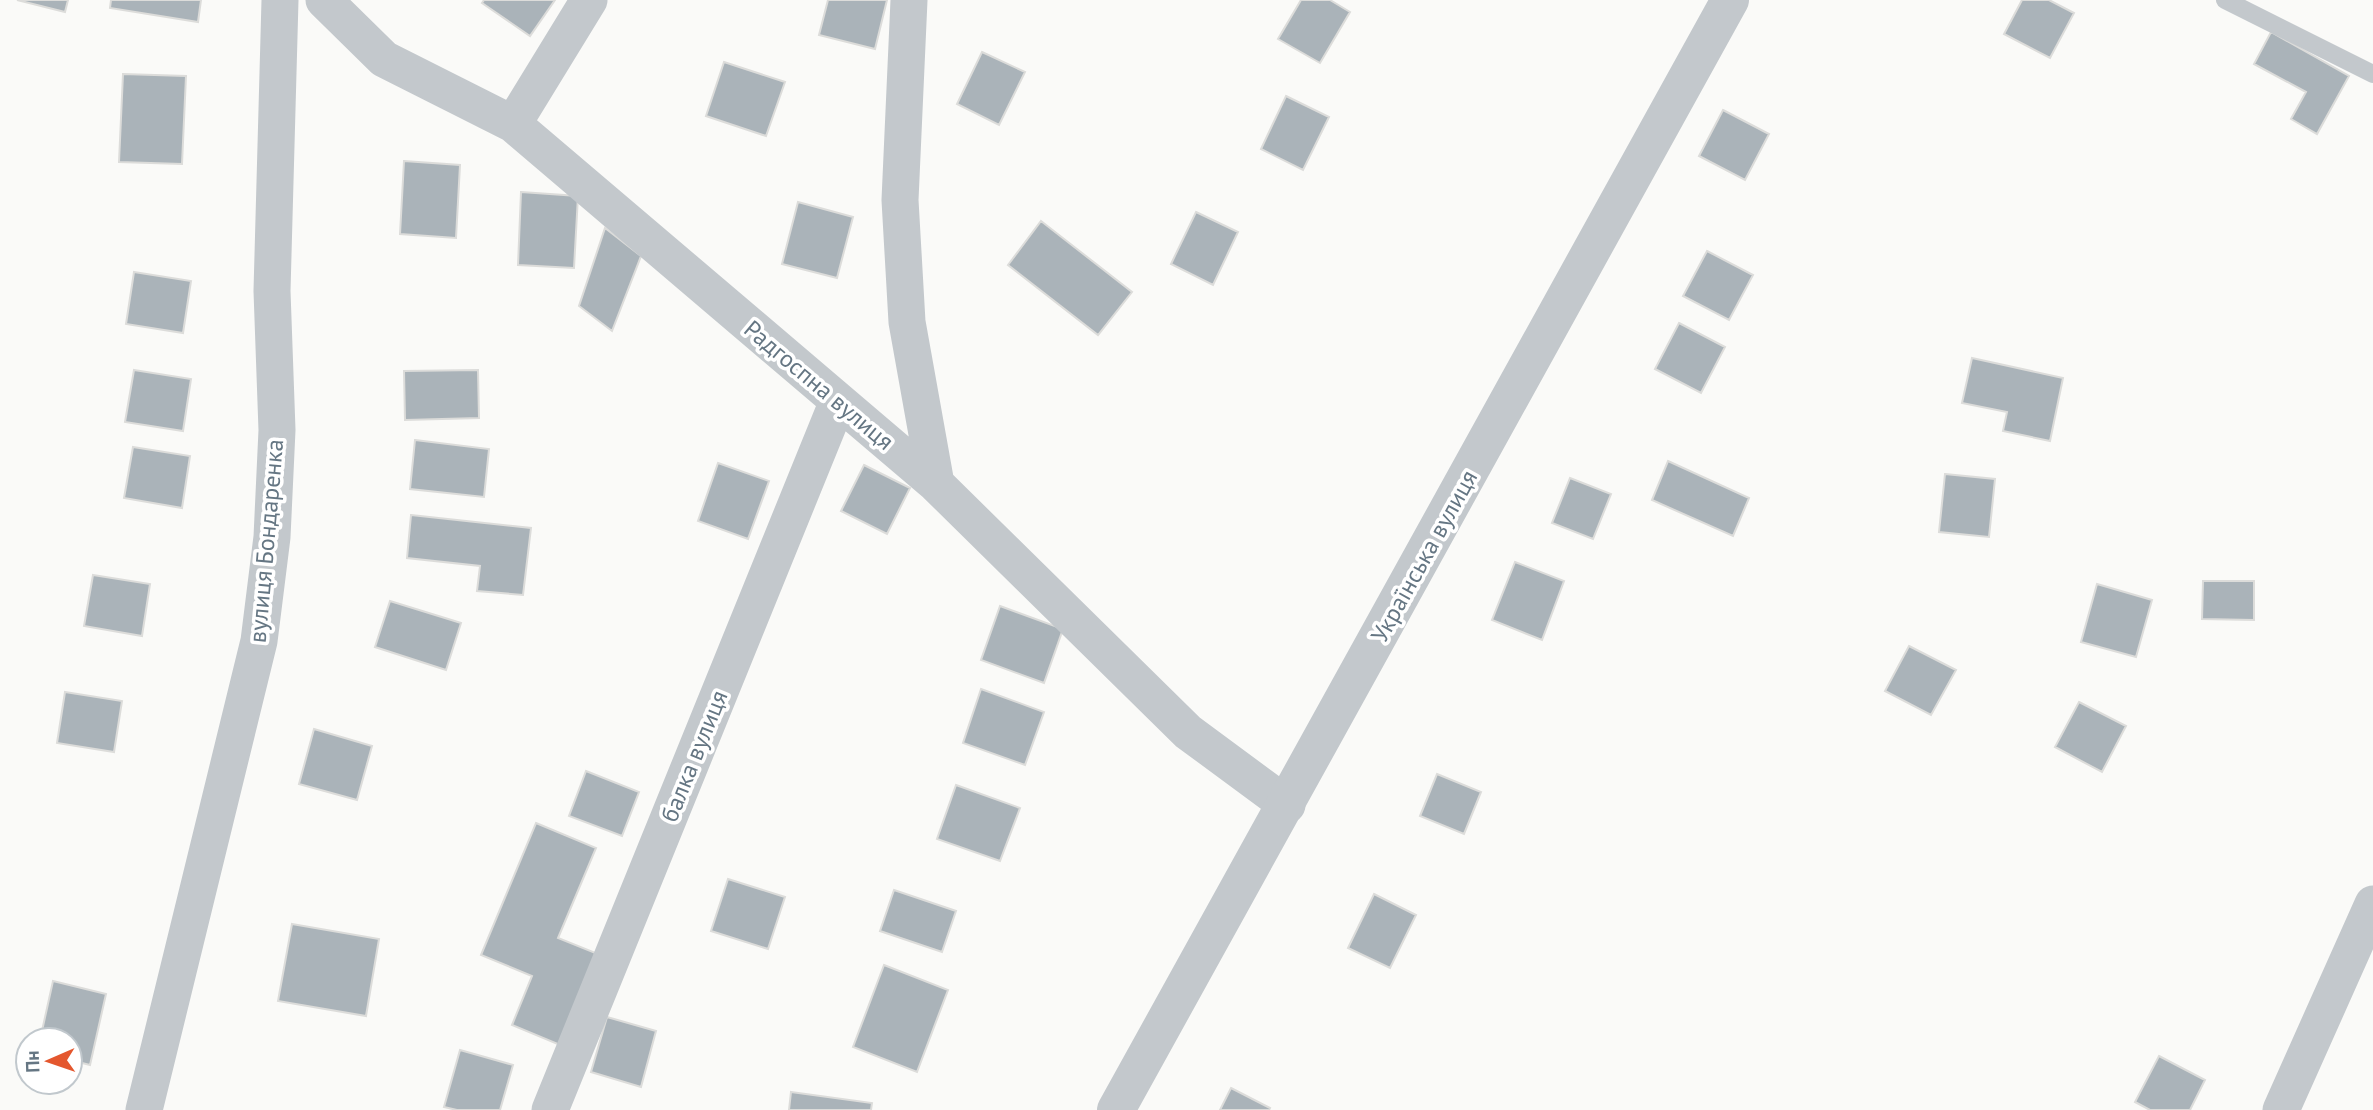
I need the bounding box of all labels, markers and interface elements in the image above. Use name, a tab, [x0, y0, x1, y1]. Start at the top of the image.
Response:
street label: Радгоспна вулиця	[738, 313, 900, 457]
street label: вулиця Бондаренка	[242, 438, 290, 644]
street label: Українська вулиця	[1364, 464, 1484, 648]
street label: балка вулиця	[654, 686, 734, 826]
north arrow	[14, 1026, 84, 1096]
text: Пн	[20, 1050, 44, 1073]

